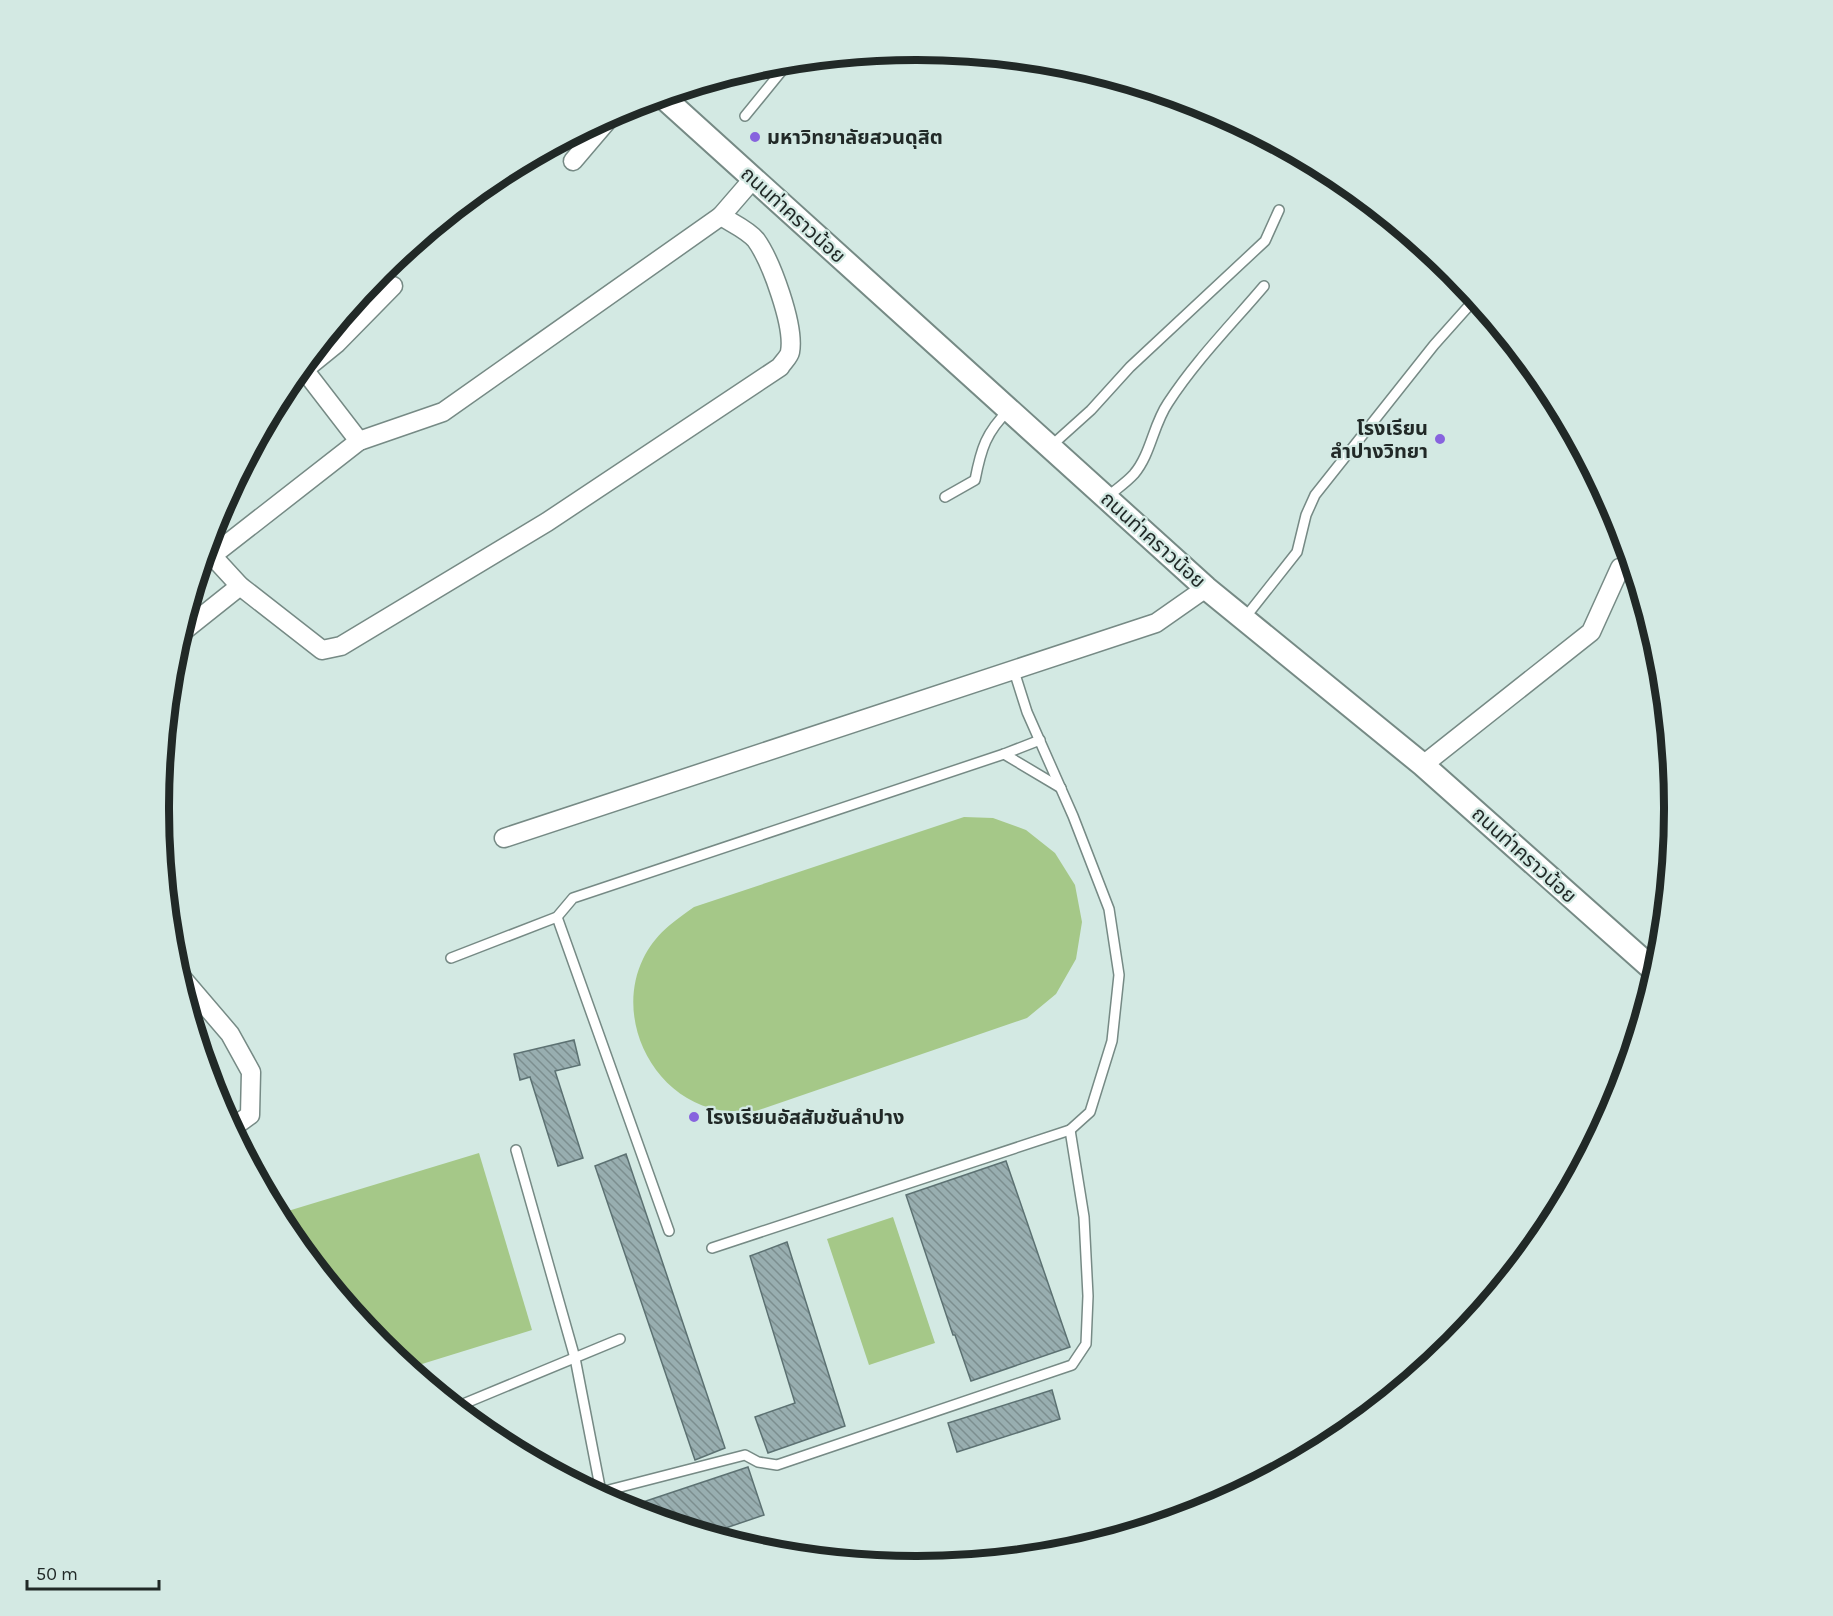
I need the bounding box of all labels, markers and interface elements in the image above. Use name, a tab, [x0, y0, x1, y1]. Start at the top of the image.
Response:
place label: มหาวิทยาลัยสวนดุสิต	[767, 126, 943, 149]
marker: มหาวิทยาลัยสวนดุสิต	[748, 130, 762, 144]
street label: ถนนท่าคราวน้อย	[736, 162, 850, 268]
place label: โรงเรียน ลำปางวิทยา	[1330, 417, 1428, 463]
marker: โรงเรียน ลำปางวิทยา	[1433, 432, 1447, 446]
street label: ถนนท่าคราวน้อย	[1096, 487, 1210, 593]
street label: ถนนท่าคราวน้อย	[1467, 802, 1581, 908]
place label: โรงเรียนอัสสัมชันลำปาง	[706, 1106, 904, 1129]
marker: โรงเรียนอัสสัมชันลำปาง	[687, 1110, 701, 1124]
scale bar	[27, 1553, 159, 1591]
text: 50 m	[36, 1563, 78, 1585]

